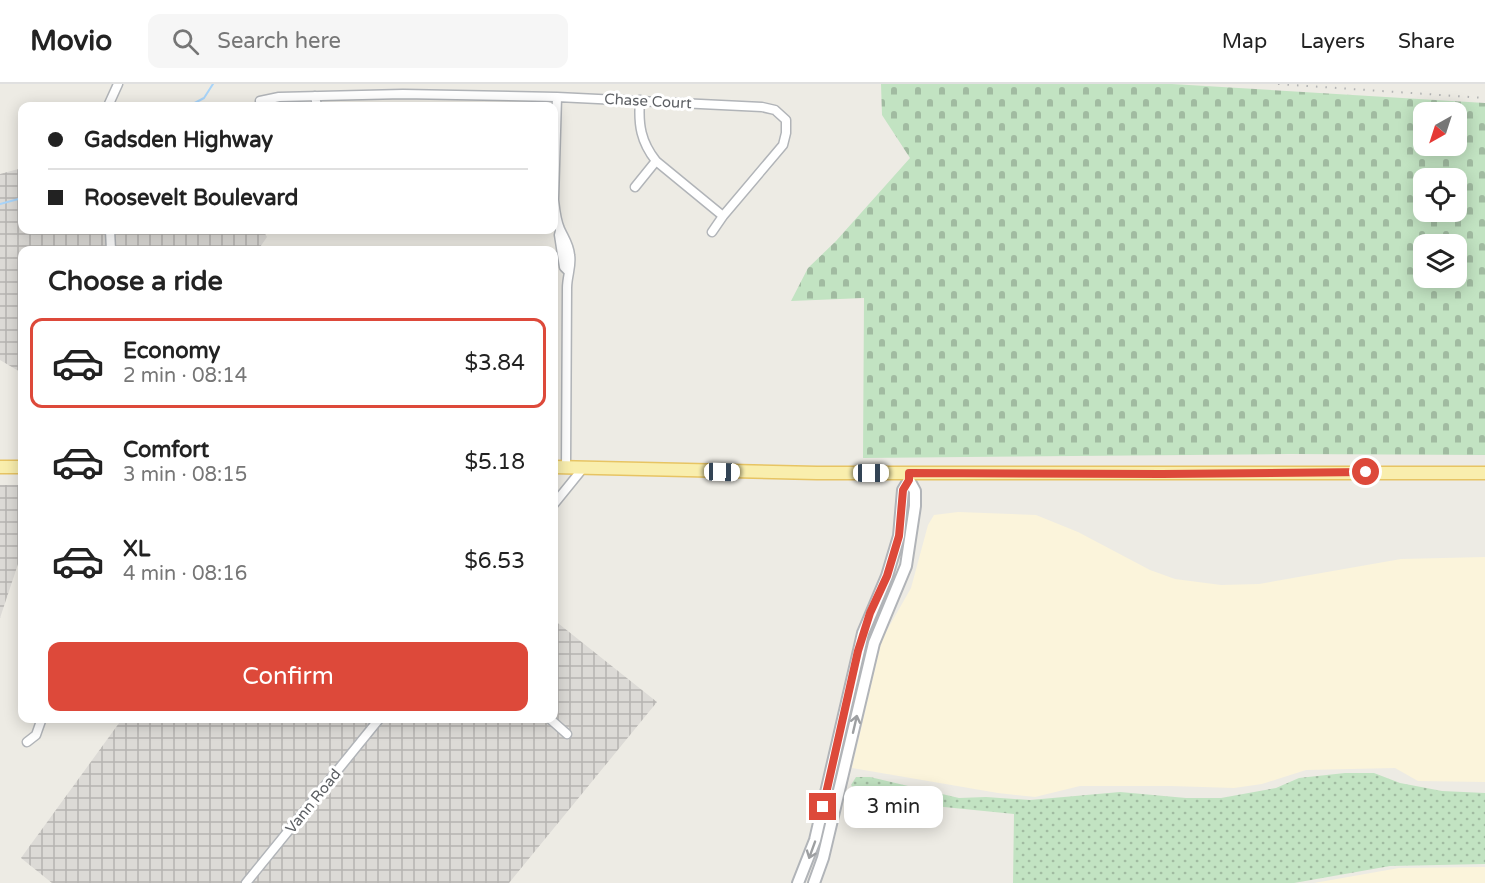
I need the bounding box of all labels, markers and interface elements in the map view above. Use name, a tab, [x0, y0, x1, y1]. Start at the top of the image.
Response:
search box	[148, 14, 568, 68]
text: Movio	[30, 24, 112, 58]
icon: search	[169, 25, 202, 58]
text: Search here	[217, 28, 341, 54]
text: Map	[1222, 29, 1267, 54]
text: Layers	[1300, 29, 1365, 54]
text: Share	[1398, 29, 1455, 54]
street label: Chase Court	[604, 90, 692, 112]
north arrow	[1413, 102, 1467, 156]
map controls	[1413, 102, 1467, 288]
text: Gadsden Highway	[84, 127, 273, 153]
button: locate	[1413, 168, 1467, 222]
text: Roosevelt Boulevard	[84, 185, 298, 211]
button: layers	[1413, 234, 1467, 288]
text: Choose a ride	[48, 265, 223, 298]
icon: car	[51, 336, 105, 390]
text: Economy	[123, 338, 220, 364]
text: $3.84	[464, 350, 525, 376]
text: 2 min · 08:14	[123, 364, 247, 388]
icon: car	[51, 435, 105, 489]
text: Comfort	[123, 437, 209, 463]
text: $5.18	[464, 449, 525, 475]
route start	[1352, 458, 1379, 485]
text: 3 min · 08:15	[123, 463, 247, 487]
car	[704, 463, 740, 481]
car	[853, 464, 889, 482]
icon: car	[51, 534, 105, 588]
text: XL	[123, 536, 150, 562]
text: $6.53	[464, 548, 525, 574]
text: 4 min · 08:16	[123, 562, 247, 586]
button: Confirm	[48, 642, 528, 711]
one-way arrow	[849, 714, 861, 733]
street label: Vann Road	[281, 765, 345, 837]
callout: 3 min	[844, 786, 943, 828]
route end	[809, 793, 836, 820]
text: 3 min	[867, 795, 920, 819]
one-way arrow	[805, 840, 816, 859]

